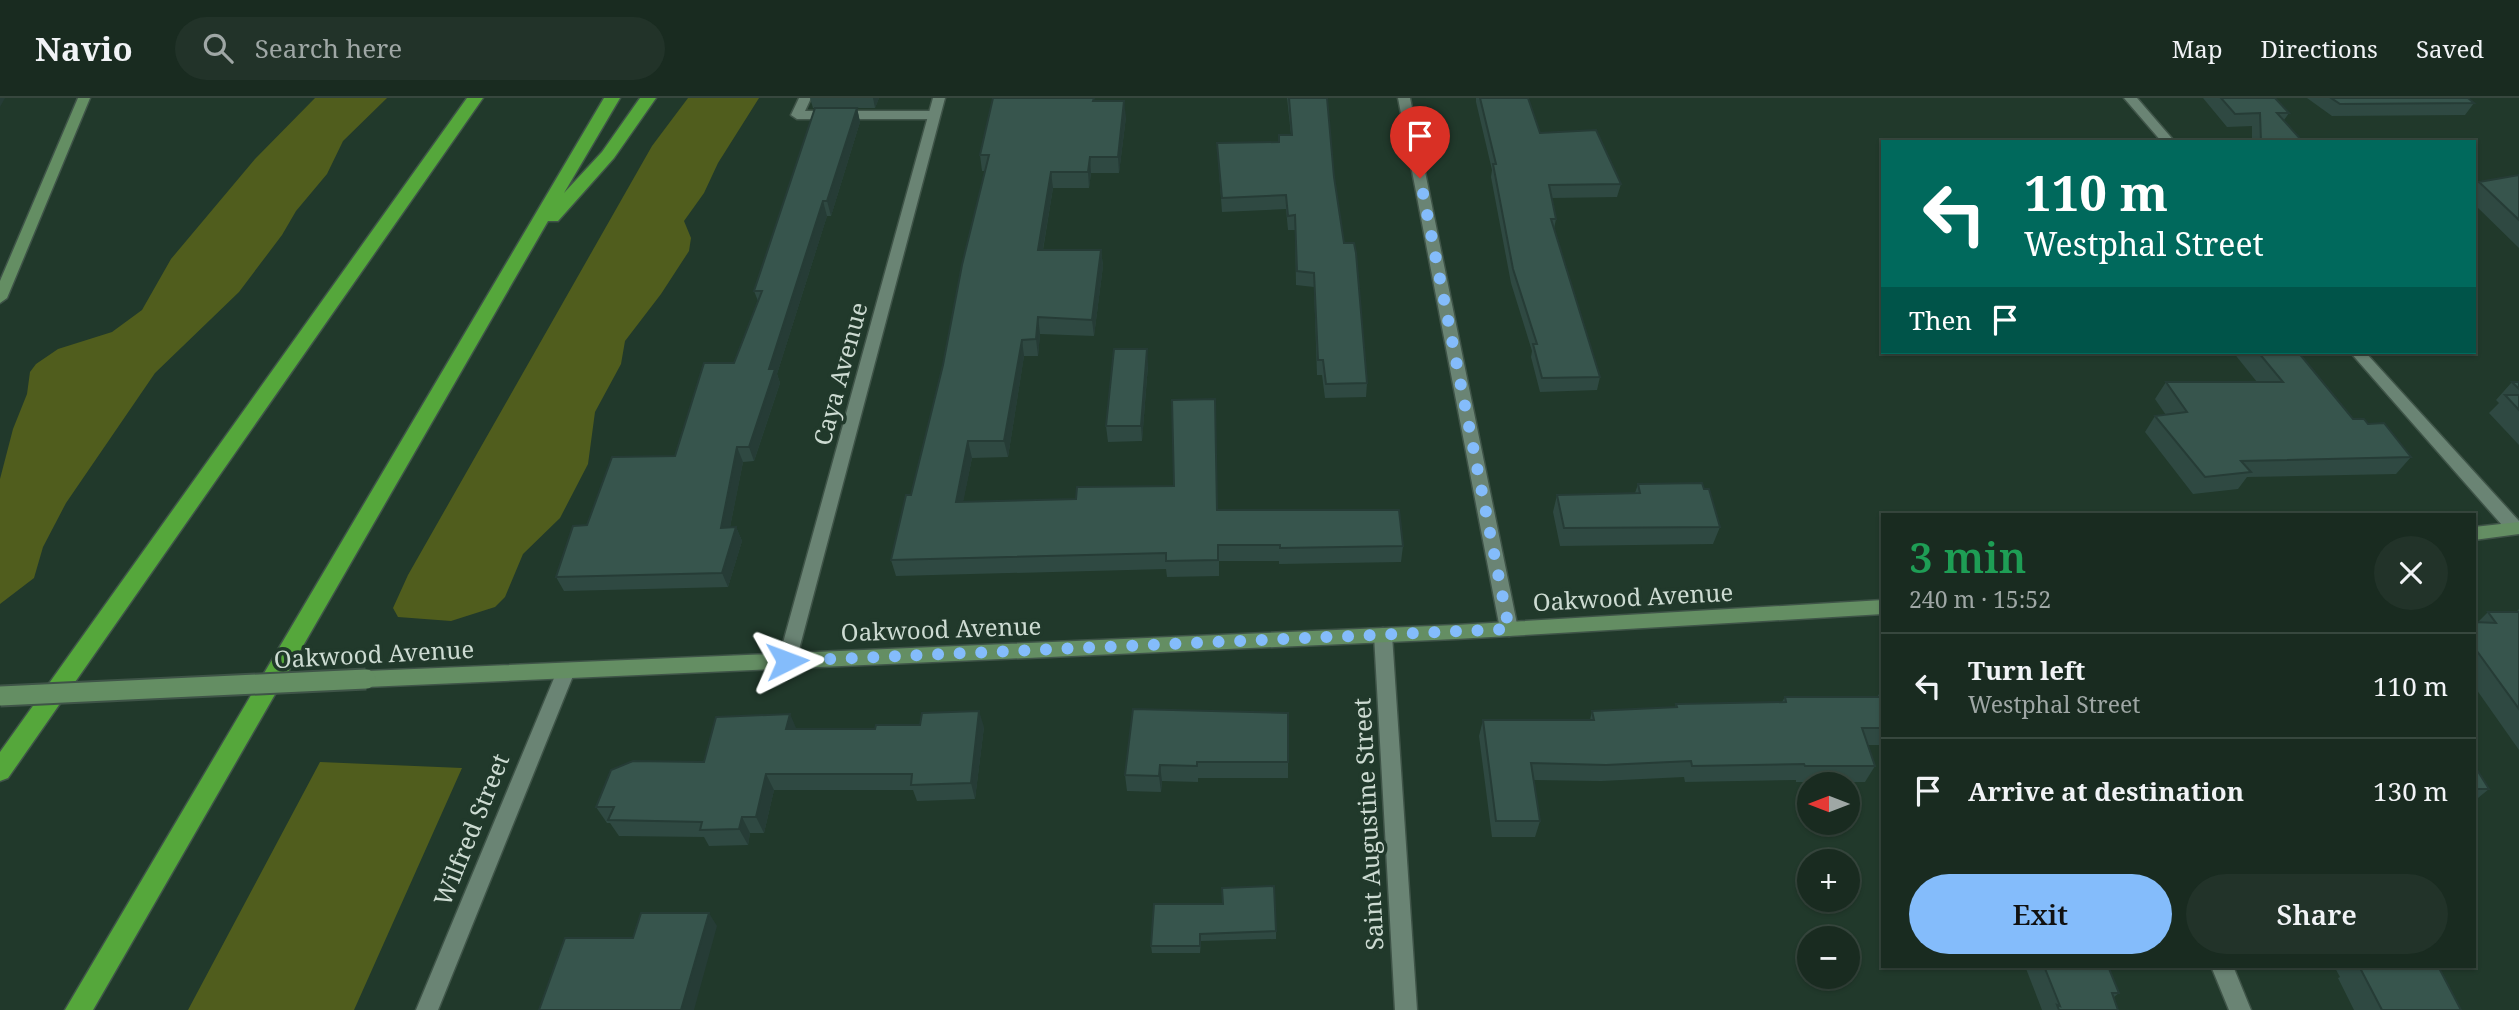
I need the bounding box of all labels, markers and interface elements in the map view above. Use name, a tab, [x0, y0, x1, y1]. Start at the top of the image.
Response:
search box	[175, 17, 665, 80]
text: Navio	[35, 26, 133, 71]
icon: search	[199, 29, 237, 67]
text: Search here	[255, 30, 402, 66]
text: Map	[2172, 32, 2223, 65]
text: Directions	[2261, 32, 2378, 65]
text: Saved	[2416, 32, 2484, 65]
pin	[1390, 106, 1450, 178]
icon: arrive	[1401, 117, 1439, 155]
text: 110 m	[2024, 159, 2168, 225]
icon: left	[1909, 168, 2000, 259]
text: Westphal Street	[2024, 222, 2264, 265]
street label: Caya Avenue	[805, 298, 874, 449]
icon: arrive	[1986, 301, 2024, 339]
text: Then	[1909, 302, 1972, 338]
text: 3 min	[1909, 528, 2026, 585]
button: close	[2374, 536, 2448, 610]
street label: Oakwood Avenue	[1532, 575, 1734, 618]
text: 240 m · 15:52	[1909, 583, 2051, 615]
street label: Oakwood Avenue	[840, 609, 1042, 648]
position arrow	[750, 624, 824, 698]
street label: Oakwood Avenue	[273, 632, 475, 675]
text: Turn left	[1968, 652, 2085, 688]
icon: left	[1909, 667, 1947, 705]
text: 110 m	[2373, 668, 2448, 704]
text: Westphal Street	[1968, 688, 2140, 720]
street label: Saint Augustine Street	[1344, 697, 1391, 951]
street label: Wilfred Street	[425, 749, 516, 910]
north arrow	[1797, 772, 1860, 835]
map controls	[1797, 772, 1860, 989]
icon: arrive	[1909, 772, 1947, 810]
text: Arrive at destination	[1968, 773, 2244, 809]
text: 130 m	[2373, 773, 2448, 809]
button: +	[1797, 849, 1860, 912]
button: Exit	[1909, 874, 2172, 954]
button: Share	[2186, 874, 2448, 954]
button: −	[1797, 926, 1860, 989]

